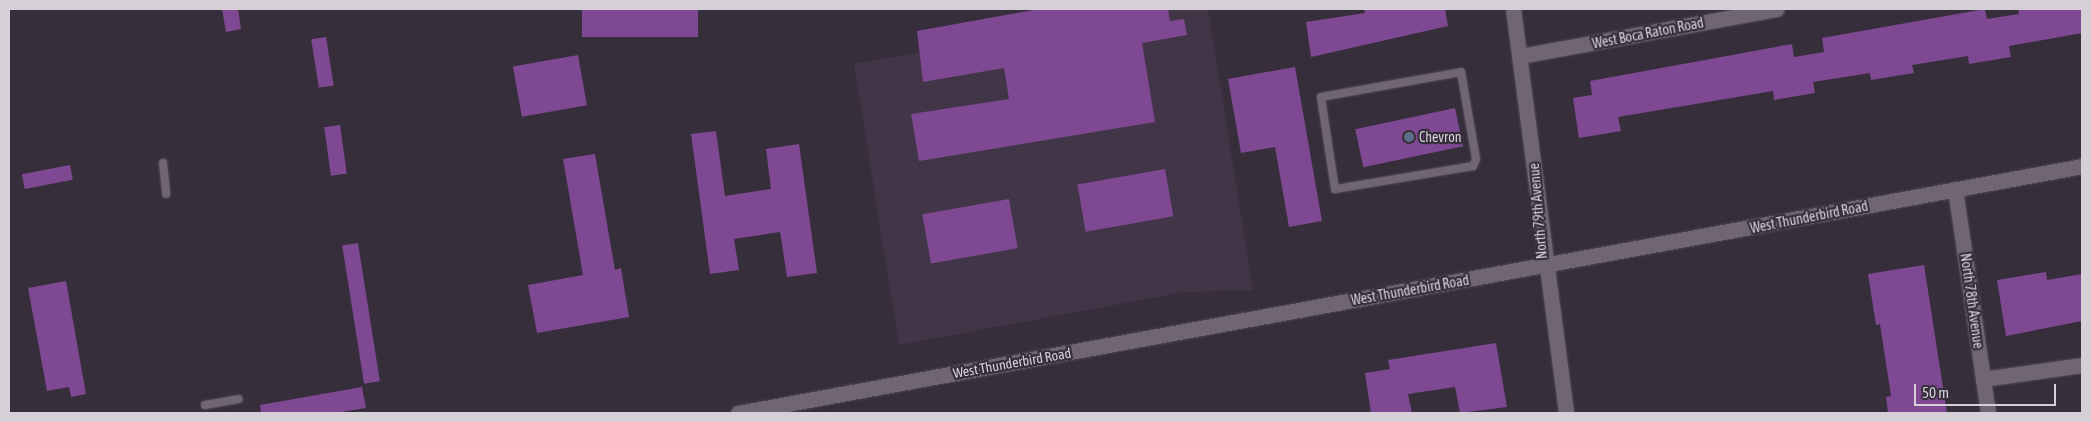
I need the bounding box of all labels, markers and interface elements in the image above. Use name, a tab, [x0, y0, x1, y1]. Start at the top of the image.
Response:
street label: West Boca Raton Road	[1591, 14, 1705, 52]
place label: Chevron	[1419, 129, 1462, 145]
marker: Chevron	[1403, 131, 1415, 143]
street label: North 79th Avenue	[1525, 162, 1551, 260]
street label: West Thunderbird Road	[1749, 197, 1869, 237]
street label: North 78th Avenue	[1957, 252, 1987, 350]
street label: West Thunderbird Road	[1350, 271, 1470, 309]
street label: West Thunderbird Road	[952, 344, 1072, 382]
scale bar	[1916, 374, 2058, 406]
text: 50 m	[1922, 384, 1949, 401]

